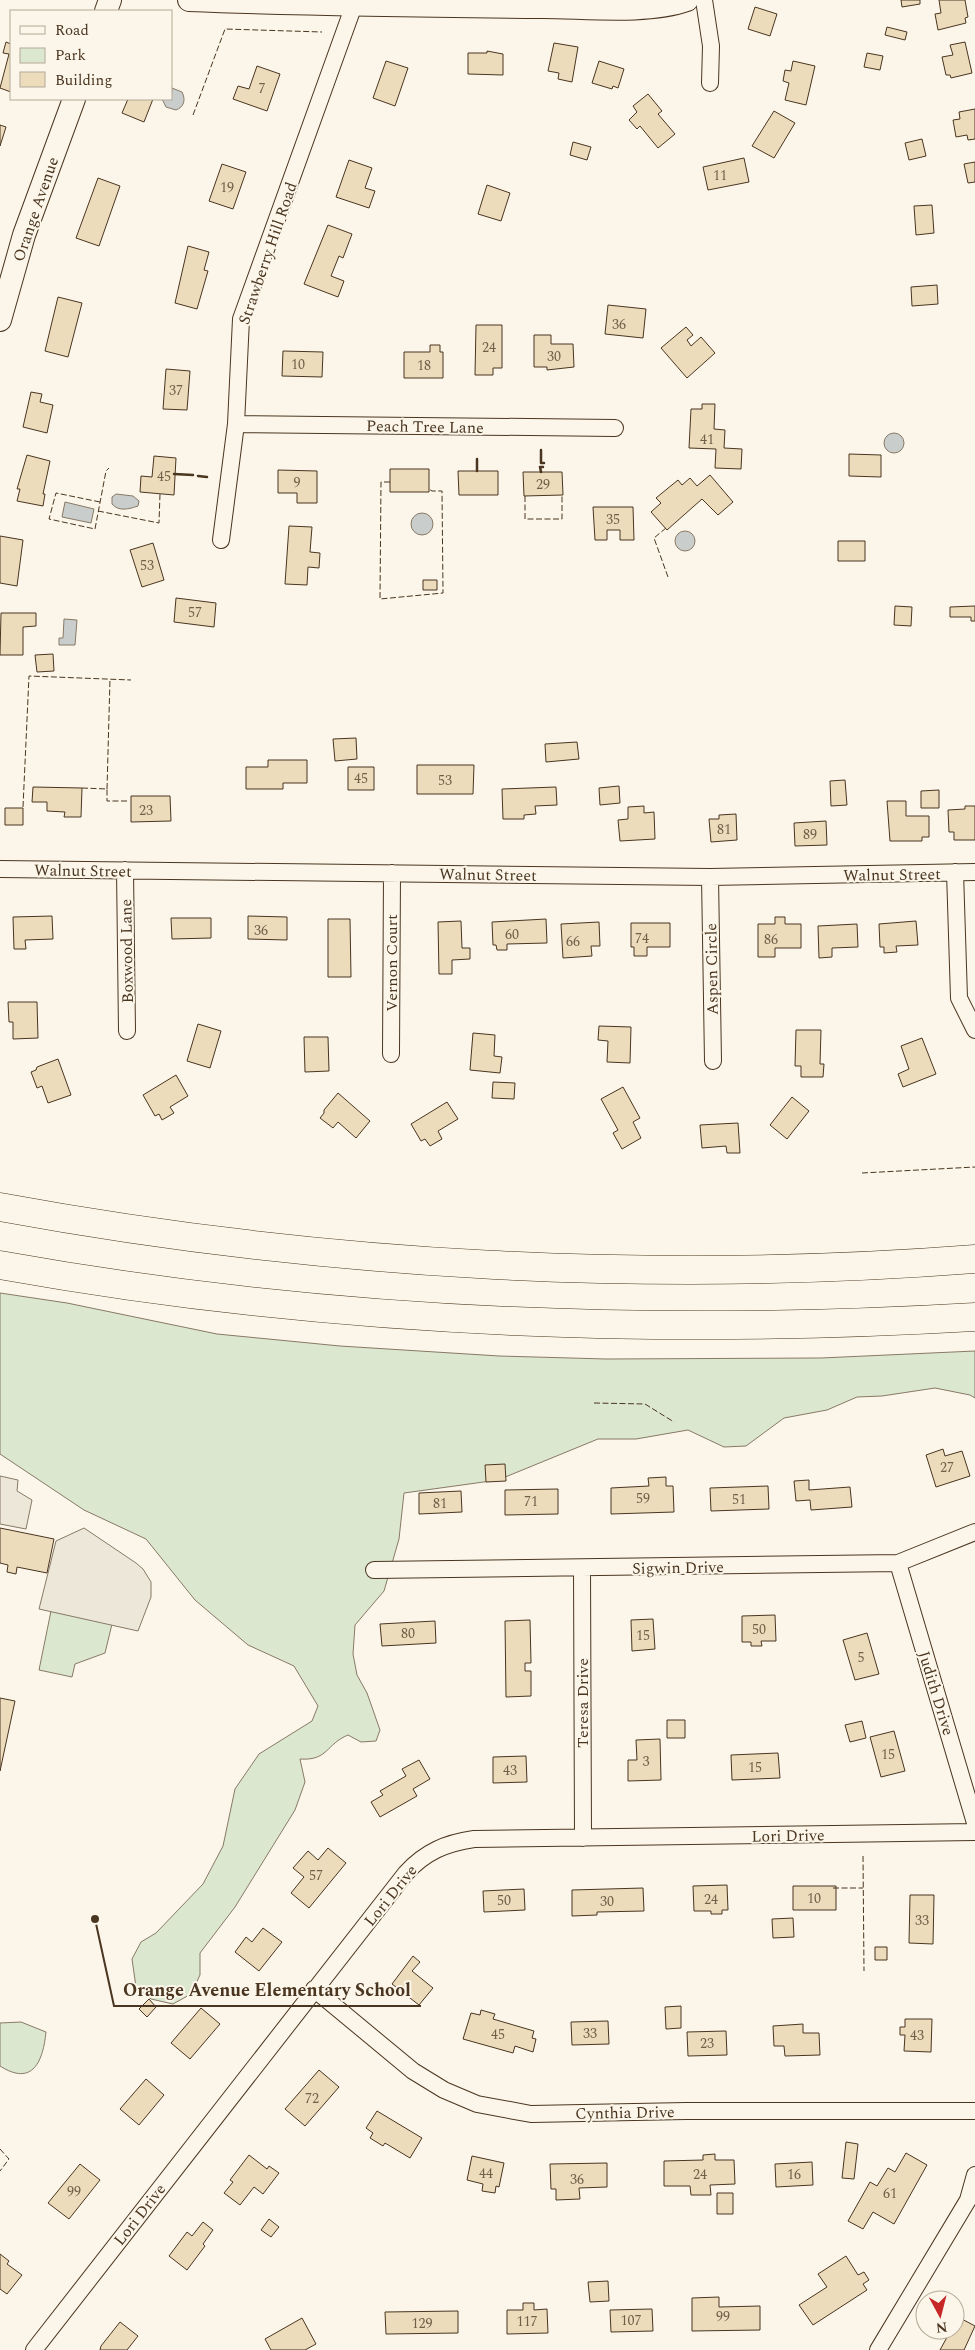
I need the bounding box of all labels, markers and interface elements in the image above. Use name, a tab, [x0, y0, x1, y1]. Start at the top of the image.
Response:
legend	[10, 10, 172, 100]
text: Road	[55, 19, 89, 42]
text: Park	[55, 44, 86, 67]
text: Building	[55, 69, 112, 92]
house number: 7	[259, 78, 266, 99]
street label: Orange Avenue	[7, 154, 65, 265]
house number: 11	[713, 165, 727, 186]
house number: 19	[220, 177, 234, 198]
street label: Strawberry Hill Road	[232, 179, 304, 328]
house number: 36	[612, 314, 626, 335]
house number: 24	[482, 337, 496, 358]
house number: 30	[547, 346, 561, 367]
house number: 10	[291, 354, 305, 375]
house number: 18	[417, 355, 431, 376]
house number: 37	[169, 380, 183, 401]
street label: Peach Tree Lane	[366, 414, 484, 440]
house number: 41	[700, 429, 714, 450]
house number: 45	[157, 466, 171, 487]
house number: 9	[294, 472, 301, 493]
house number: 29	[536, 474, 550, 495]
house number: 35	[606, 509, 620, 530]
house number: 53	[140, 555, 154, 576]
house number: 57	[188, 602, 202, 623]
house number: 45	[354, 768, 368, 789]
house number: 53	[438, 770, 452, 791]
house number: 23	[139, 800, 153, 821]
house number: 81	[717, 819, 731, 840]
house number: 89	[803, 824, 817, 845]
street label: Walnut Street	[34, 858, 132, 884]
street label: Walnut Street	[439, 862, 537, 888]
street label: Walnut Street	[843, 862, 941, 888]
street label: Boxwood Lane	[114, 899, 140, 1003]
street label: Vernon Court	[380, 914, 404, 1012]
house number: 36	[254, 920, 268, 941]
street label: Aspen Circle	[699, 923, 725, 1015]
house number: 60	[505, 924, 519, 945]
house number: 74	[635, 928, 649, 949]
house number: 86	[764, 929, 778, 950]
house number: 66	[566, 931, 580, 952]
house number: 27	[940, 1457, 954, 1478]
house number: 59	[636, 1488, 650, 1509]
house number: 51	[732, 1489, 746, 1510]
house number: 71	[524, 1491, 538, 1512]
house number: 81	[433, 1493, 447, 1514]
street label: Sigwin Drive	[632, 1555, 724, 1581]
house number: 50	[752, 1619, 766, 1640]
house number: 80	[401, 1623, 415, 1644]
house number: 15	[636, 1625, 650, 1646]
house number: 5	[858, 1647, 865, 1668]
street label: Judith Drive	[912, 1648, 960, 1738]
street label: Teresa Drive	[571, 1658, 595, 1748]
house number: 15	[881, 1744, 895, 1765]
house number: 3	[643, 1751, 650, 1772]
house number: 15	[748, 1757, 762, 1778]
house number: 43	[503, 1760, 517, 1781]
street label: Lori Drive	[751, 1823, 825, 1849]
street label: Lori Drive	[358, 1860, 423, 1932]
house number: 57	[309, 1865, 323, 1886]
house number: 10	[807, 1888, 821, 1909]
house number: 24	[704, 1889, 718, 1910]
house number: 50	[497, 1890, 511, 1911]
house number: 30	[600, 1891, 614, 1912]
house number: 33	[915, 1910, 929, 1931]
callout: Orange Avenue Elementary School	[114, 1973, 421, 2006]
text: Orange Avenue Elementary School	[123, 1977, 411, 2004]
house number: 33	[583, 2023, 597, 2044]
house number: 45	[491, 2024, 505, 2045]
house number: 43	[910, 2025, 924, 2046]
house number: 23	[700, 2033, 714, 2054]
house number: 72	[305, 2088, 319, 2109]
street label: Cynthia Drive	[575, 2100, 675, 2126]
house number: 44	[479, 2163, 493, 2184]
house number: 24	[693, 2164, 707, 2185]
house number: 16	[787, 2164, 801, 2185]
house number: 36	[570, 2169, 584, 2190]
street label: Lori Drive	[108, 2178, 172, 2251]
house number: 99	[67, 2181, 81, 2202]
house number: 61	[883, 2183, 897, 2204]
north arrow	[915, 2290, 965, 2340]
house number: 99	[716, 2306, 730, 2327]
house number: 107	[621, 2310, 642, 2331]
house number: 117	[517, 2311, 538, 2332]
house number: 129	[412, 2313, 433, 2334]
text: N	[935, 2316, 948, 2339]

